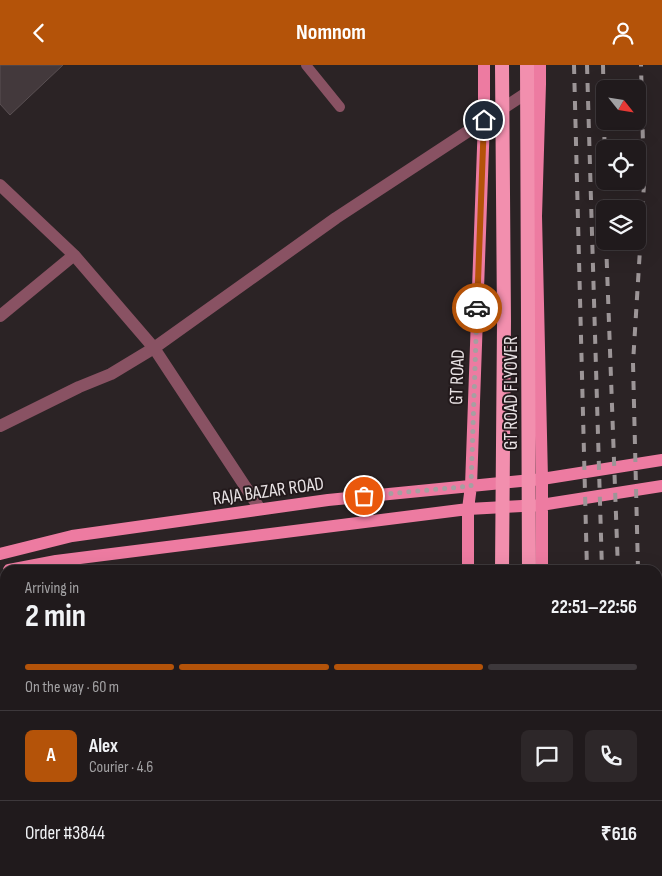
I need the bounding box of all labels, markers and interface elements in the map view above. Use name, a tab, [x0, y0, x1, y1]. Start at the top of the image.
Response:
icon: back	[25, 19, 53, 47]
text: Nomnom	[296, 19, 366, 46]
icon: person	[609, 19, 637, 47]
north arrow	[596, 80, 646, 130]
map controls	[596, 80, 646, 250]
pin	[463, 99, 505, 141]
icon: home	[470, 106, 498, 134]
button: locate	[596, 140, 646, 190]
button: layers	[596, 200, 646, 250]
courier	[452, 283, 502, 333]
icon: car	[463, 294, 491, 322]
street label: GT ROAD FLYOVER	[500, 336, 523, 450]
street label: GT ROAD	[445, 349, 470, 405]
street label: RAJA BAZAR ROAD	[211, 472, 325, 511]
pin	[343, 475, 385, 517]
icon: bag	[350, 482, 378, 510]
text: Arriving in	[25, 579, 79, 598]
text: 22:51–22:56	[551, 596, 637, 619]
text: 2 min	[25, 597, 86, 636]
text: On the way · 60 m	[25, 678, 119, 697]
button: chat	[521, 730, 573, 782]
button: phone	[585, 730, 637, 782]
text: Alex	[89, 735, 118, 758]
text: A	[46, 744, 56, 767]
text: Courier · 4.6	[89, 758, 153, 777]
text: Order #3844	[25, 822, 105, 845]
text: ₹616	[601, 823, 637, 846]

